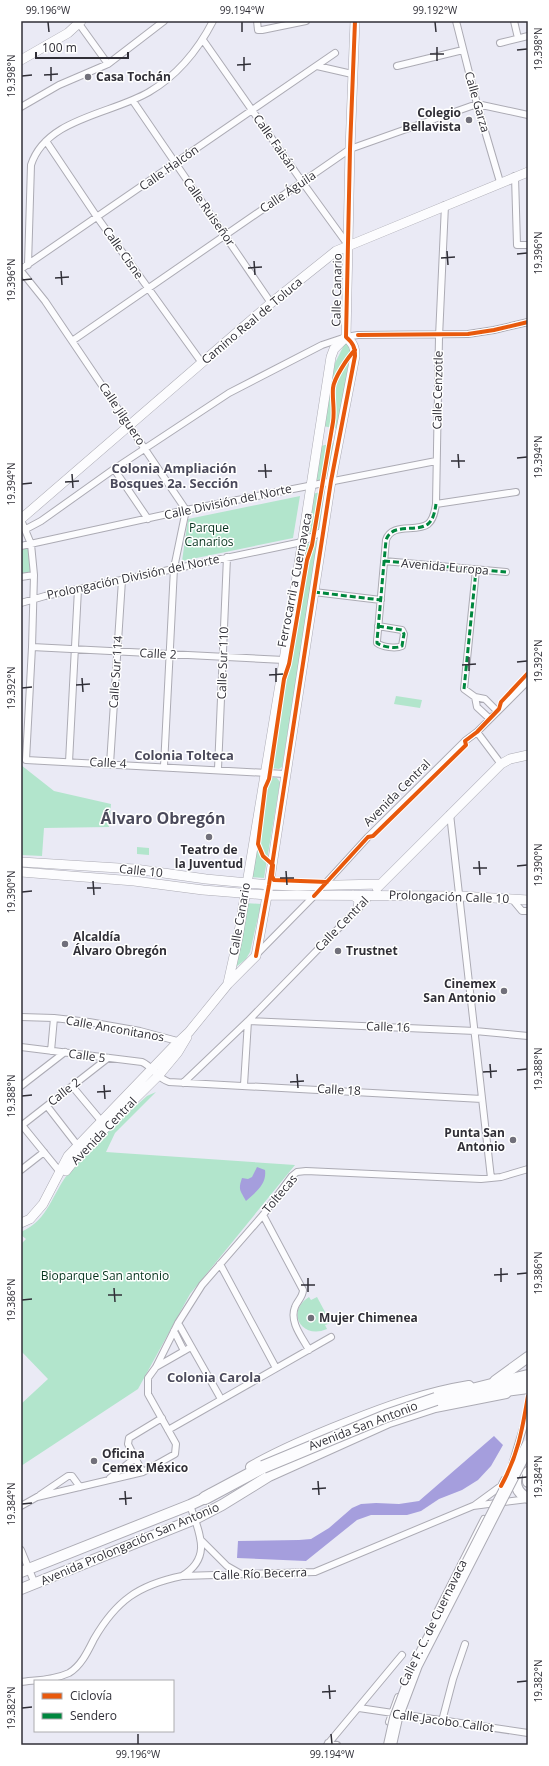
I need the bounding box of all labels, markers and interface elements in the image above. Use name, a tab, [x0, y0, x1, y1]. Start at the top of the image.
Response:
text: 99.196°W	[26, 3, 71, 17]
text: 99.194°W	[220, 3, 265, 17]
text: 99.192°W	[413, 3, 458, 17]
text: 19.398°N	[531, 27, 545, 71]
scale bar	[36, 34, 128, 60]
text: 100 m	[42, 39, 77, 56]
text: 19.398°N	[4, 54, 18, 98]
place label: Casa Tochán	[96, 68, 171, 85]
street label: Calle Garza	[461, 69, 494, 134]
marker: Casa Tochán	[83, 72, 93, 82]
place label: Colegio Bellavista	[402, 104, 461, 135]
street label: Calle Faisán	[250, 111, 301, 175]
marker: Colegio Bellavista	[464, 115, 474, 125]
street label: Calle Halcón	[136, 141, 202, 194]
street label: Calle Águila	[256, 167, 319, 217]
street label: Calle Ruiseñor	[180, 174, 239, 249]
street label: Calle Cisne	[99, 223, 148, 283]
text: 19.396°N	[531, 231, 545, 275]
street label: Calle Canario	[327, 253, 346, 327]
text: 19.396°N	[4, 258, 18, 302]
street label: Camino Real de Toluca	[198, 273, 306, 368]
street label: Calle Cenzotle	[428, 350, 447, 429]
street label: Calle Jilguero	[95, 379, 150, 448]
text: 19.394°N	[531, 435, 545, 479]
district label: Colonia Ampliación Bosques 2a. Sección	[110, 459, 238, 492]
text: 19.394°N	[4, 462, 18, 506]
street label: Calle División del Norte	[163, 480, 293, 523]
street label: Ferrocarril a Cuernavaca	[273, 511, 316, 649]
park label: Parque Canarios	[184, 519, 234, 550]
street label: Prolongación División del Norte	[45, 550, 221, 603]
street label: Avenida Europa	[400, 554, 490, 579]
street label: Calle Sur 110	[213, 626, 232, 700]
street label: Calle Sur 114	[104, 635, 127, 709]
text: 19.392°N	[531, 639, 545, 683]
street label: Calle 2	[139, 644, 177, 663]
text: 19.392°N	[4, 666, 18, 710]
district label: Colonia Tolteca	[134, 746, 234, 764]
street label: Calle 4	[89, 753, 127, 772]
street label: Avenida Central	[359, 755, 434, 830]
district label: Álvaro Obregón	[100, 807, 226, 829]
marker: Teatro de la Juventud	[204, 832, 214, 842]
place label: Teatro de la Juventud	[175, 841, 243, 872]
text: 19.390°N	[531, 843, 545, 887]
street label: Calle 10	[118, 860, 164, 881]
text: 19.390°N	[4, 870, 18, 914]
street label: Calle Canario	[225, 881, 254, 957]
street label: Prolongación Calle 10	[389, 886, 510, 907]
street label: Calle Central	[311, 892, 372, 955]
place label: Alcaldía Álvaro Obregón	[73, 928, 167, 959]
marker: Alcaldía Álvaro Obregón	[60, 939, 70, 949]
place label: Trustnet	[346, 942, 398, 959]
marker: Trustnet	[333, 946, 343, 956]
place label: Cinemex San Antonio	[423, 975, 496, 1006]
marker: Cinemex San Antonio	[499, 986, 509, 996]
street label: Calle Anconitanos	[65, 1011, 166, 1046]
street label: Calle 16	[366, 1017, 410, 1036]
street label: Calle 5	[68, 1045, 107, 1067]
text: 19.388°N	[531, 1047, 545, 1091]
street label: Calle 2	[44, 1073, 84, 1110]
text: 19.388°N	[4, 1074, 18, 1118]
street label: Calle 18	[317, 1080, 362, 1099]
street label: Avenida Central	[67, 1093, 140, 1168]
place label: Punta San Antonio	[444, 1124, 505, 1155]
marker: Punta San Antonio	[508, 1135, 518, 1145]
street label: Toltecas	[258, 1170, 301, 1217]
text: 19.386°N	[531, 1251, 545, 1295]
park label: Bioparque San antonio	[41, 1267, 169, 1284]
text: 19.386°N	[4, 1278, 18, 1322]
place label: Mujer Chimenea	[319, 1309, 418, 1326]
marker: Mujer Chimenea	[306, 1313, 316, 1323]
district label: Colonia Carola	[167, 1368, 261, 1386]
street label: Avenida San Antonio	[306, 1397, 420, 1454]
place label: Oficina Cemex México	[102, 1445, 188, 1476]
text: 19.384°N	[531, 1455, 545, 1499]
marker: Oficina Cemex México	[89, 1456, 99, 1466]
text: 19.384°N	[4, 1482, 18, 1526]
street label: Avenida Prolongación San Antonio	[38, 1498, 222, 1589]
street label: Calle F. C. de Cuernavaca	[394, 1556, 471, 1689]
street label: Calle Río Becerra	[213, 1563, 307, 1584]
text: 19.382°N	[531, 1659, 545, 1703]
legend	[34, 1680, 174, 1732]
text: 19.382°N	[4, 1686, 18, 1730]
text: Ciclovía	[70, 1687, 112, 1704]
street label: Calle Jacobo Callot	[391, 1705, 495, 1736]
text: Sendero	[70, 1707, 117, 1724]
text: 99.196°W	[116, 1747, 161, 1761]
text: 99.194°W	[310, 1747, 355, 1761]

